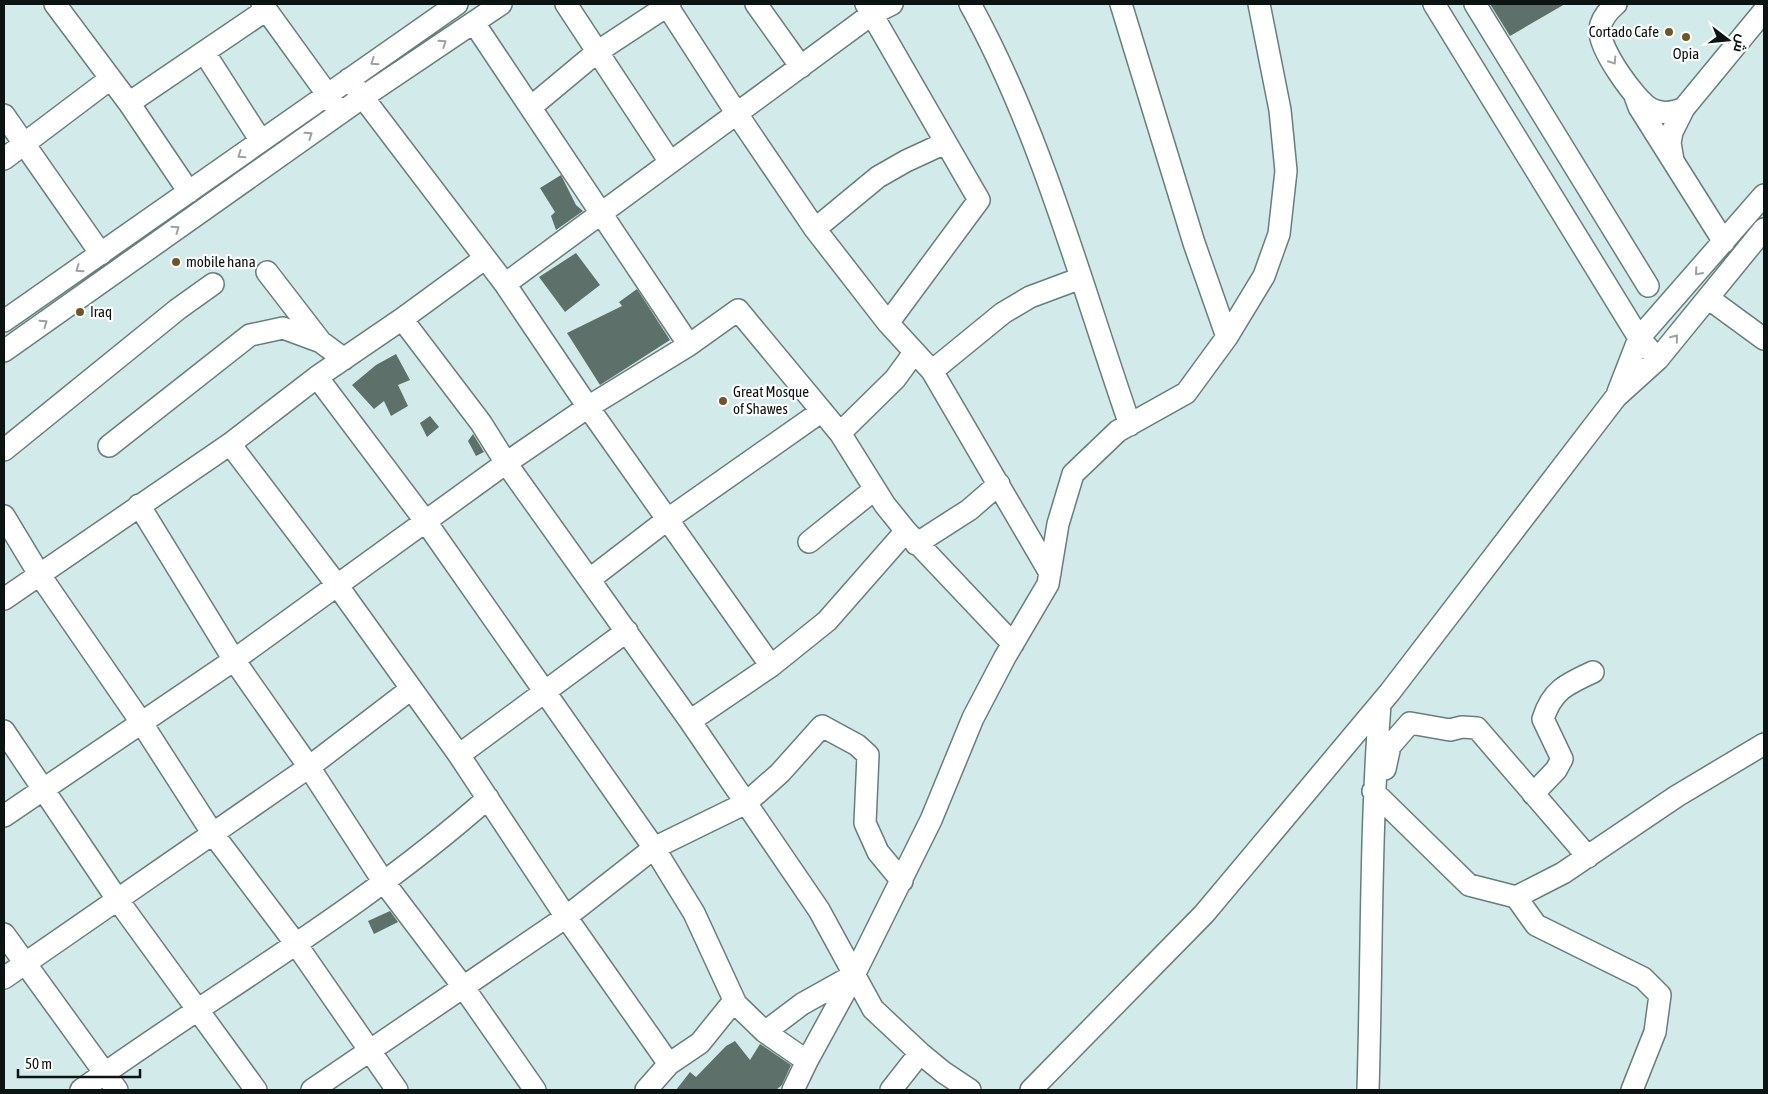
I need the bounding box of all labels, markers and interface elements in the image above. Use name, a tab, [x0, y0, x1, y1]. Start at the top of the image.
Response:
north arrow	[1703, 15, 1753, 65]
place label: Cortado Cafe	[1589, 23, 1659, 40]
marker: Cortado Cafe	[1663, 26, 1675, 38]
marker: Opia	[1680, 31, 1692, 43]
text: ش	[1729, 32, 1751, 54]
one-way arrow	[437, 40, 446, 49]
place label: Opia	[1673, 45, 1699, 62]
one-way arrow	[370, 56, 380, 65]
one-way arrow	[1606, 56, 1616, 65]
one-way arrow	[303, 132, 313, 141]
one-way arrow	[237, 149, 247, 158]
one-way arrow	[170, 226, 180, 235]
place label: mobile hana	[186, 253, 256, 270]
marker: mobile hana	[170, 256, 182, 268]
one-way arrow	[75, 263, 85, 272]
one-way arrow	[1694, 266, 1703, 275]
place label: Iraq	[90, 303, 112, 320]
marker: Iraq	[74, 306, 86, 318]
one-way arrow	[38, 320, 47, 329]
one-way arrow	[1670, 334, 1679, 343]
place label: Great Mosque of Shawes	[733, 383, 809, 417]
marker: Great Mosque of Shawes	[717, 395, 729, 407]
scale bar	[18, 1046, 140, 1078]
text: 50 m	[25, 1055, 52, 1072]

